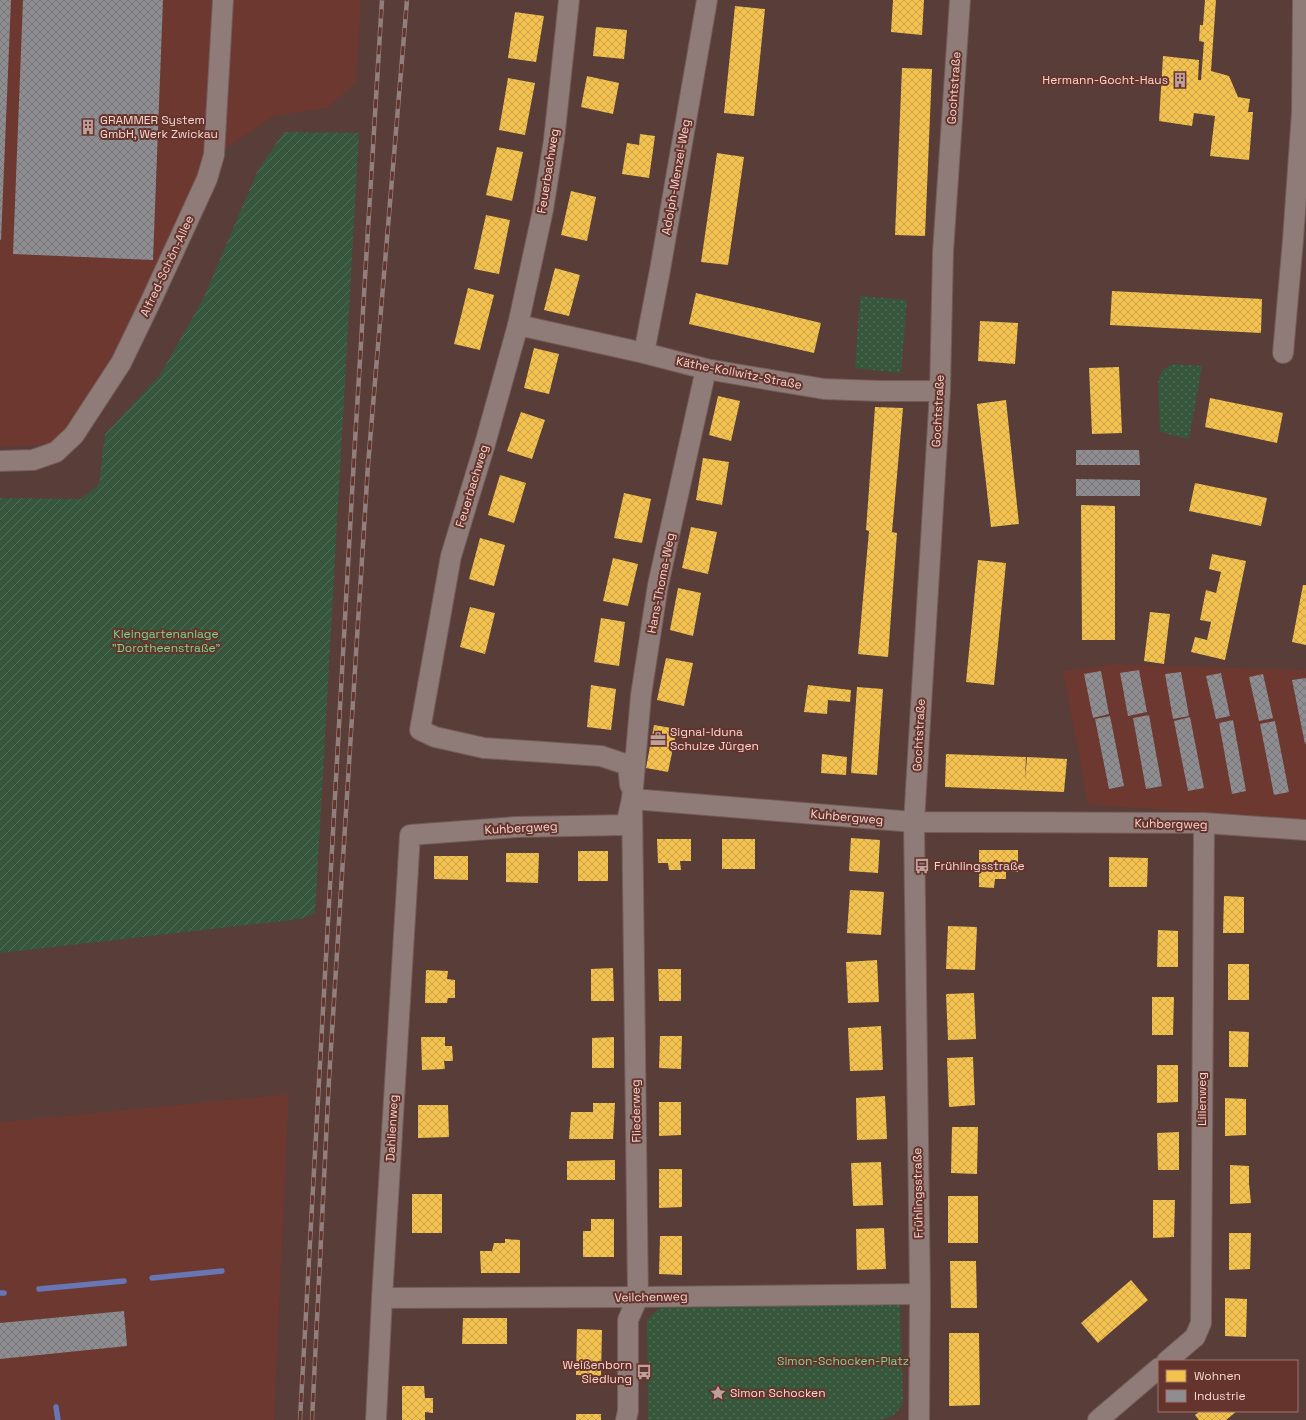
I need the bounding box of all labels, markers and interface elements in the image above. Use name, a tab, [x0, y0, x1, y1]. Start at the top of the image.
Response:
street label: Gochtstraße	[943, 51, 965, 125]
building icon: Hermann-Gocht-Haus	[1171, 71, 1189, 89]
place label: Hermann-Gocht-Haus	[1042, 72, 1168, 88]
place label: GRAMMER System GmbH, Werk Zwickau	[100, 112, 218, 142]
building icon: GRAMMER System GmbH, Werk Zwickau	[79, 118, 97, 136]
street label: Adolph-Menzel-Weg	[658, 118, 694, 236]
street label: Feuerbachweg	[533, 127, 563, 215]
street label: Alfred-Schön-Allee	[136, 213, 198, 319]
street label: Käthe-Kollwitz-Straße	[675, 353, 803, 393]
street label: Gochtstraße	[928, 374, 948, 448]
street label: Feuerbachweg	[452, 443, 492, 529]
street label: Hans-Thoma-Weg	[643, 531, 679, 635]
park label: Kleingartenanlage "Dorotheenstraße"	[112, 626, 220, 656]
street label: Gochtstraße	[909, 698, 929, 772]
place label: Signal-Iduna Schulze Jürgen	[670, 724, 759, 754]
office icon: Signal-Iduna Schulze Jürgen	[649, 730, 667, 748]
street label: Kuhbergweg	[810, 806, 884, 828]
street label: Kuhbergweg	[1134, 815, 1208, 833]
street label: Kuhbergweg	[484, 818, 558, 838]
bus stop icon: Frühlingsstraße	[913, 857, 931, 875]
place label: Frühlingsstraße	[934, 858, 1025, 874]
street label: Lilienweg	[1194, 1072, 1210, 1126]
street label: Fliederweg	[627, 1079, 645, 1143]
street label: Dahlienweg	[382, 1094, 402, 1162]
street label: Frühlingsstraße	[909, 1148, 927, 1238]
street label: Veilchenweg	[614, 1288, 688, 1306]
park label: Simon-Schocken-Platz	[777, 1353, 909, 1369]
place label: Weißenborn Siedlung	[563, 1357, 632, 1387]
legend	[1158, 1360, 1298, 1412]
bus stop icon: Weißenborn Siedlung	[635, 1363, 653, 1381]
text: Wohnen	[1194, 1368, 1241, 1384]
place icon: Simon Schocken	[709, 1384, 727, 1402]
place label: Simon Schocken	[730, 1385, 826, 1401]
text: Industrie	[1194, 1388, 1246, 1404]

